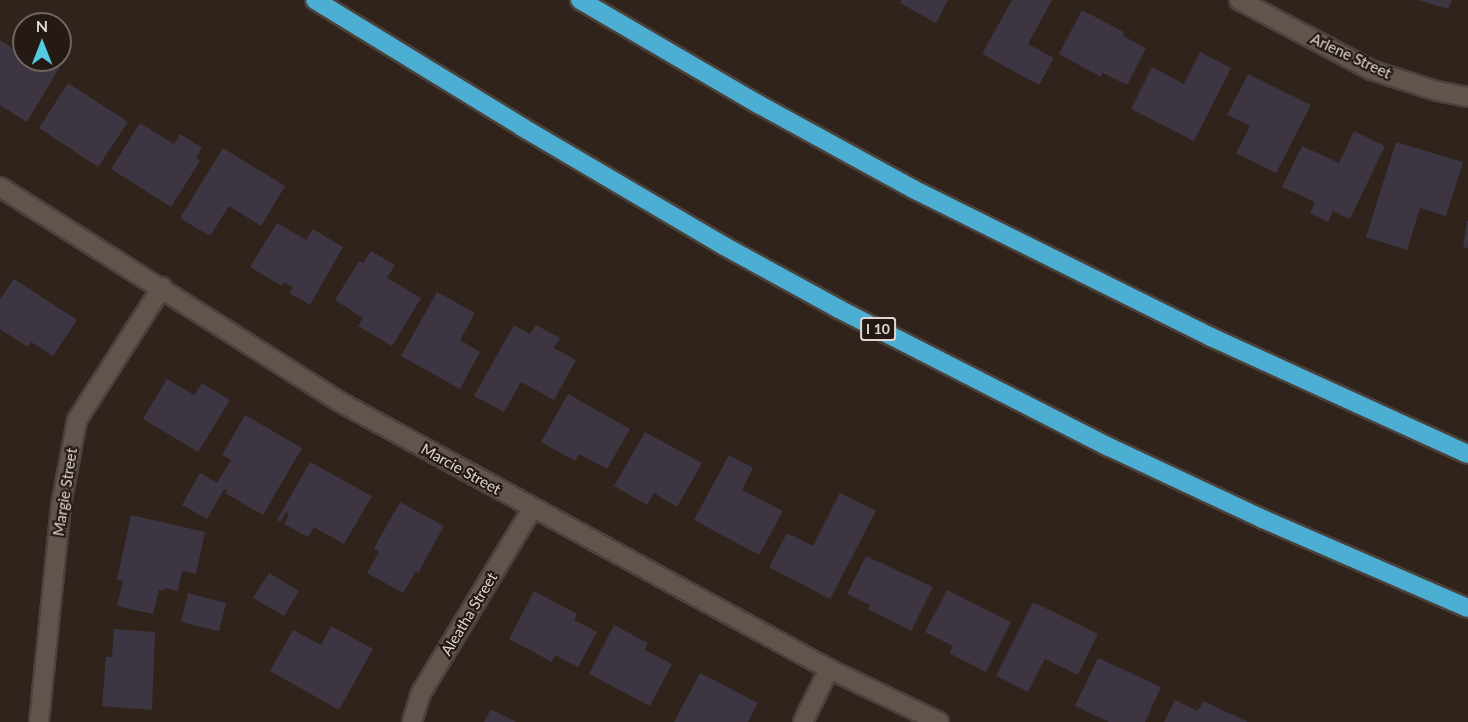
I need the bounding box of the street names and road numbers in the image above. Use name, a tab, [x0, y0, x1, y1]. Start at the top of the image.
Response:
street label: Arlene Street	[1308, 30, 1394, 82]
road number: I 10	[860, 318, 896, 340]
street label: Marcie Street	[418, 440, 504, 498]
street label: Margie Street	[49, 447, 81, 537]
street label: Aleatha Street	[437, 569, 501, 659]

